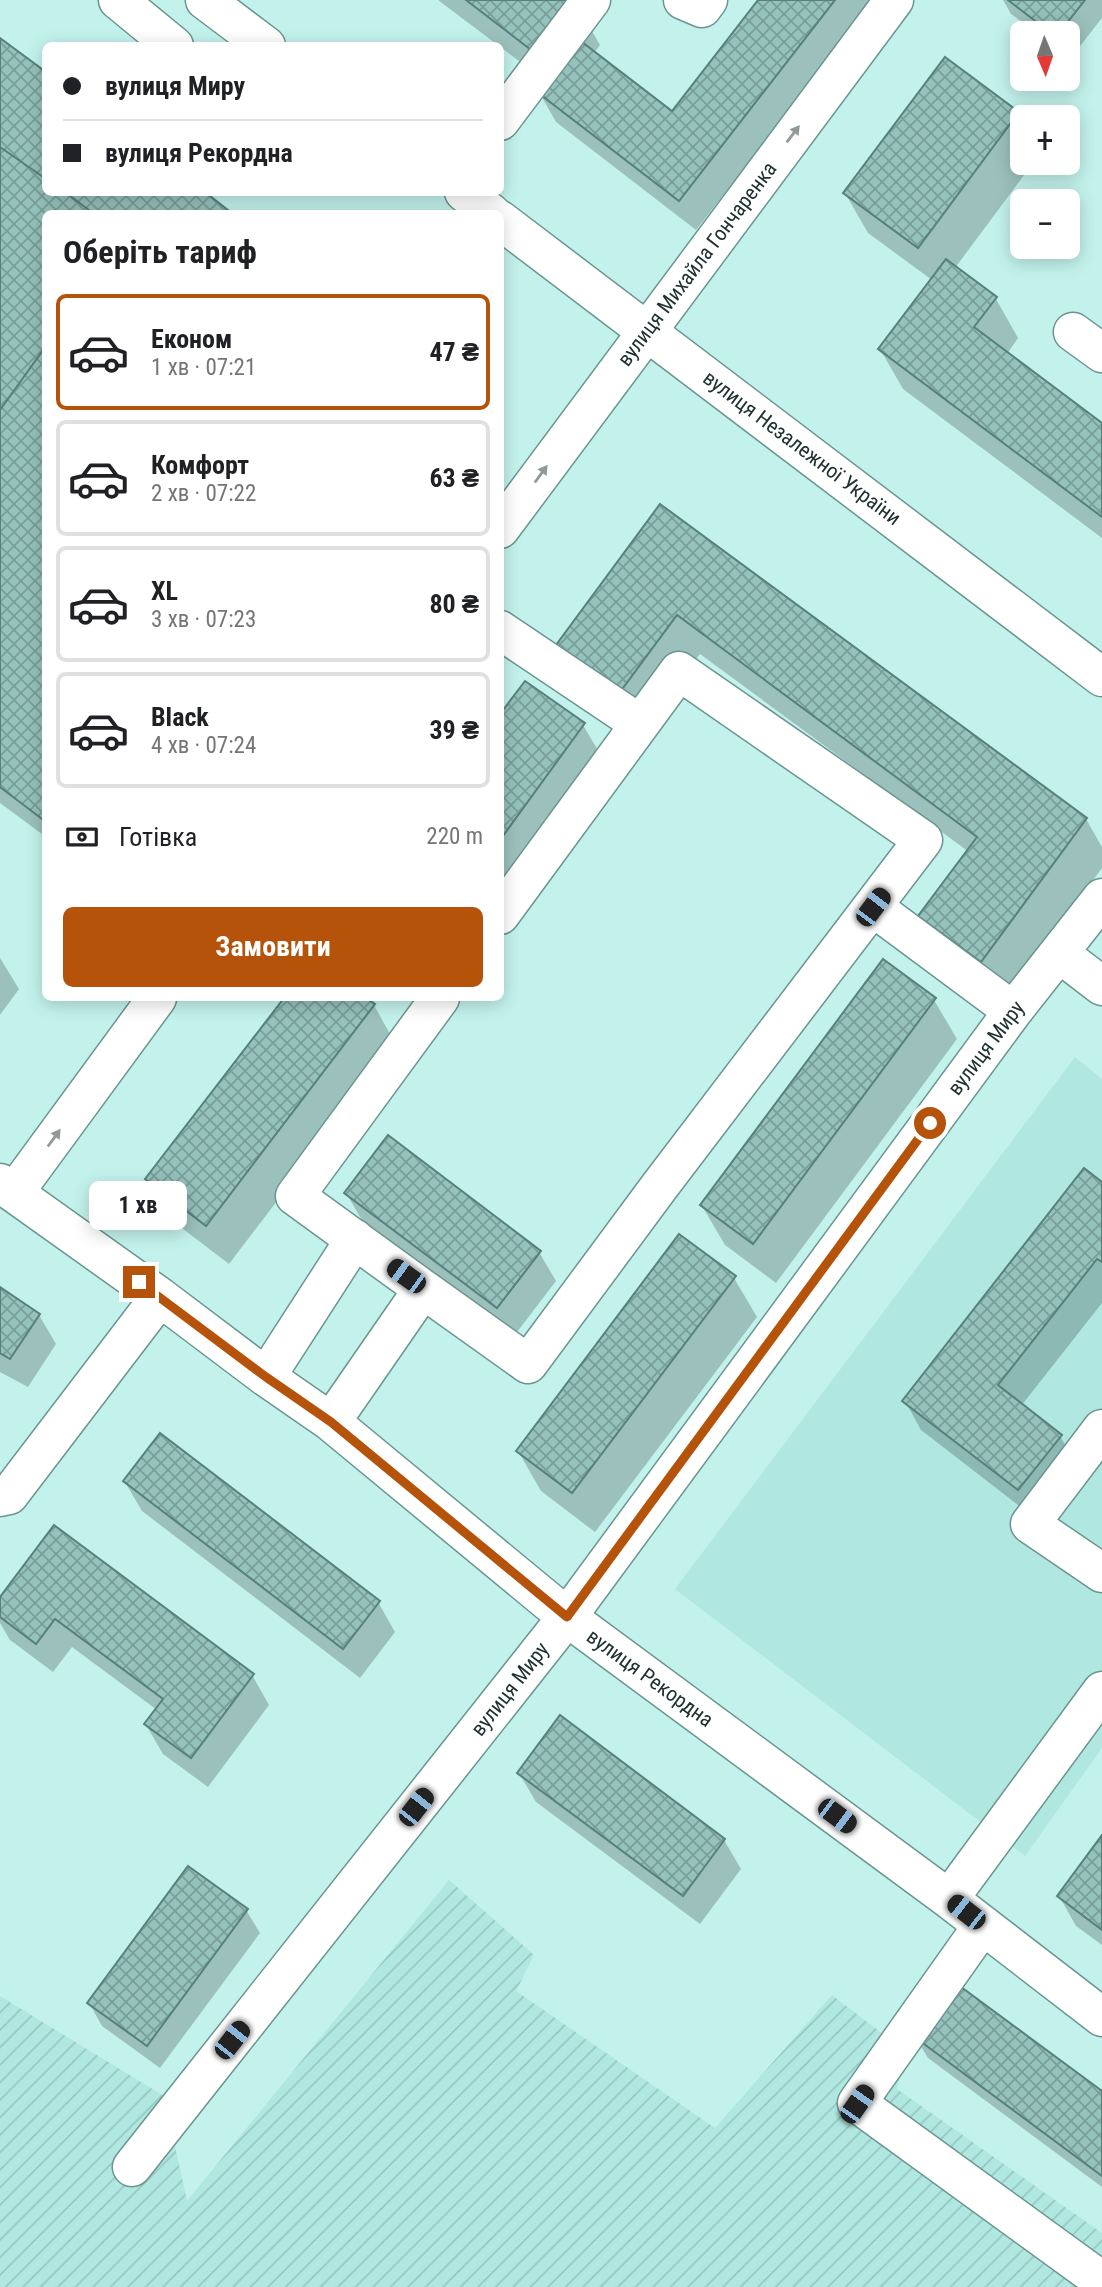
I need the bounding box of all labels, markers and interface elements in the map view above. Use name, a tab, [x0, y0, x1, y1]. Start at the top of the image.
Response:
north arrow	[1010, 21, 1080, 91]
map controls	[1010, 21, 1080, 259]
text: вулиця Миру	[105, 71, 245, 101]
button: +	[1010, 105, 1080, 175]
one-way arrow	[786, 125, 800, 143]
text: вулиця Рекордна	[105, 138, 293, 168]
street label: вулиця Михайла Гончаренка	[612, 157, 782, 371]
button: −	[1010, 189, 1080, 259]
text: Оберіть тариф	[63, 233, 257, 271]
icon: car	[67, 321, 130, 384]
text: Економ	[151, 324, 232, 354]
text: 47 ₴	[429, 337, 479, 367]
text: 1 хв · 07:21	[151, 354, 256, 381]
street label: вулиця Незалежної України	[698, 366, 906, 530]
icon: car	[67, 447, 130, 510]
text: Комфорт	[151, 450, 249, 480]
text: 63 ₴	[429, 463, 479, 493]
one-way arrow	[534, 465, 548, 483]
text: 2 хв · 07:22	[151, 480, 256, 507]
icon: car	[67, 573, 130, 636]
text: XL	[151, 576, 178, 606]
text: 80 ₴	[429, 589, 479, 619]
text: 3 хв · 07:23	[151, 606, 256, 633]
icon: car	[67, 699, 130, 762]
text: Black	[151, 702, 209, 732]
text: 39 ₴	[429, 715, 479, 745]
text: 4 хв · 07:24	[151, 732, 256, 759]
icon: cash	[63, 818, 101, 856]
text: Готівка	[119, 822, 197, 852]
text: 220 m	[426, 823, 483, 850]
car	[852, 884, 895, 930]
button: Замовити	[63, 907, 483, 987]
street label: вулиця Миру	[943, 996, 1029, 1100]
route start	[914, 1107, 946, 1139]
one-way arrow	[47, 1129, 61, 1147]
callout: 1 хв	[90, 1180, 188, 1230]
text: 1 хв	[119, 1192, 157, 1219]
car	[383, 1255, 430, 1297]
route end	[123, 1266, 155, 1298]
street label: вулиця Рекордна	[582, 1624, 718, 1732]
street label: вулиця Миру	[466, 1637, 554, 1740]
car	[395, 1784, 438, 1830]
car	[814, 1795, 861, 1837]
car	[943, 1891, 990, 1933]
car	[211, 2017, 254, 2063]
car	[837, 2081, 878, 2127]

